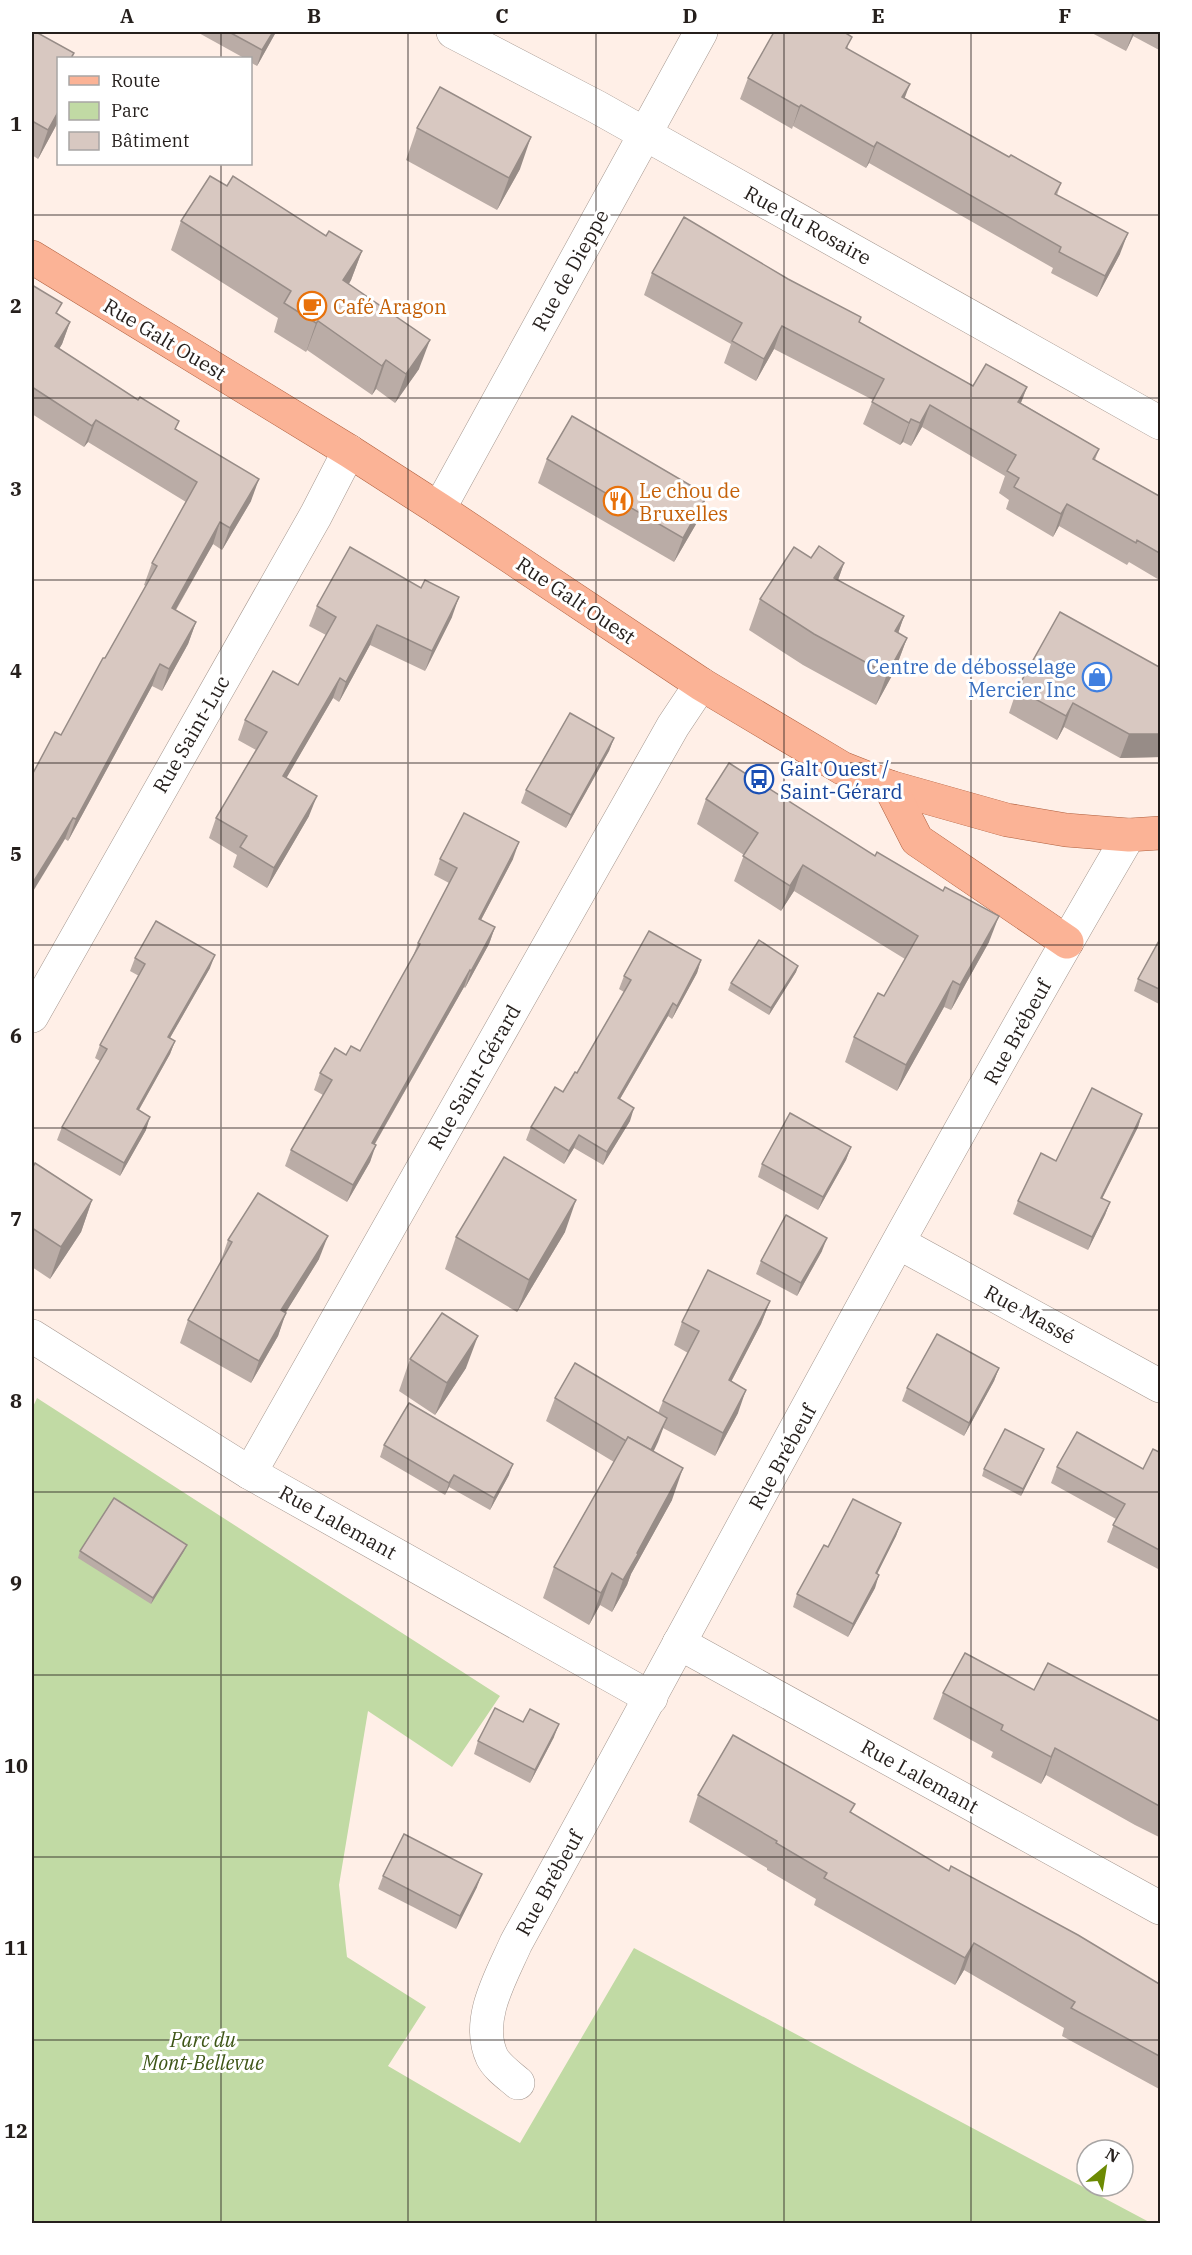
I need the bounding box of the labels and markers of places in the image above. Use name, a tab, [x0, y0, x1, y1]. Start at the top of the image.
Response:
cafe icon: Café Aragon	[296, 290, 328, 322]
place label: Café Aragon	[333, 293, 447, 320]
place label: Le chou de Bruxelles	[639, 477, 740, 527]
restaurant icon: Le chou de Bruxelles	[602, 485, 634, 517]
place label: Centre de débosselage Mercier Inc	[866, 653, 1076, 703]
shop icon: Centre de débosselage Mercier Inc	[1081, 661, 1113, 693]
place label: Galt Ouest / Saint-Gérard	[780, 755, 903, 805]
bus stop icon: Galt Ouest / Saint-Gérard	[743, 763, 775, 795]

